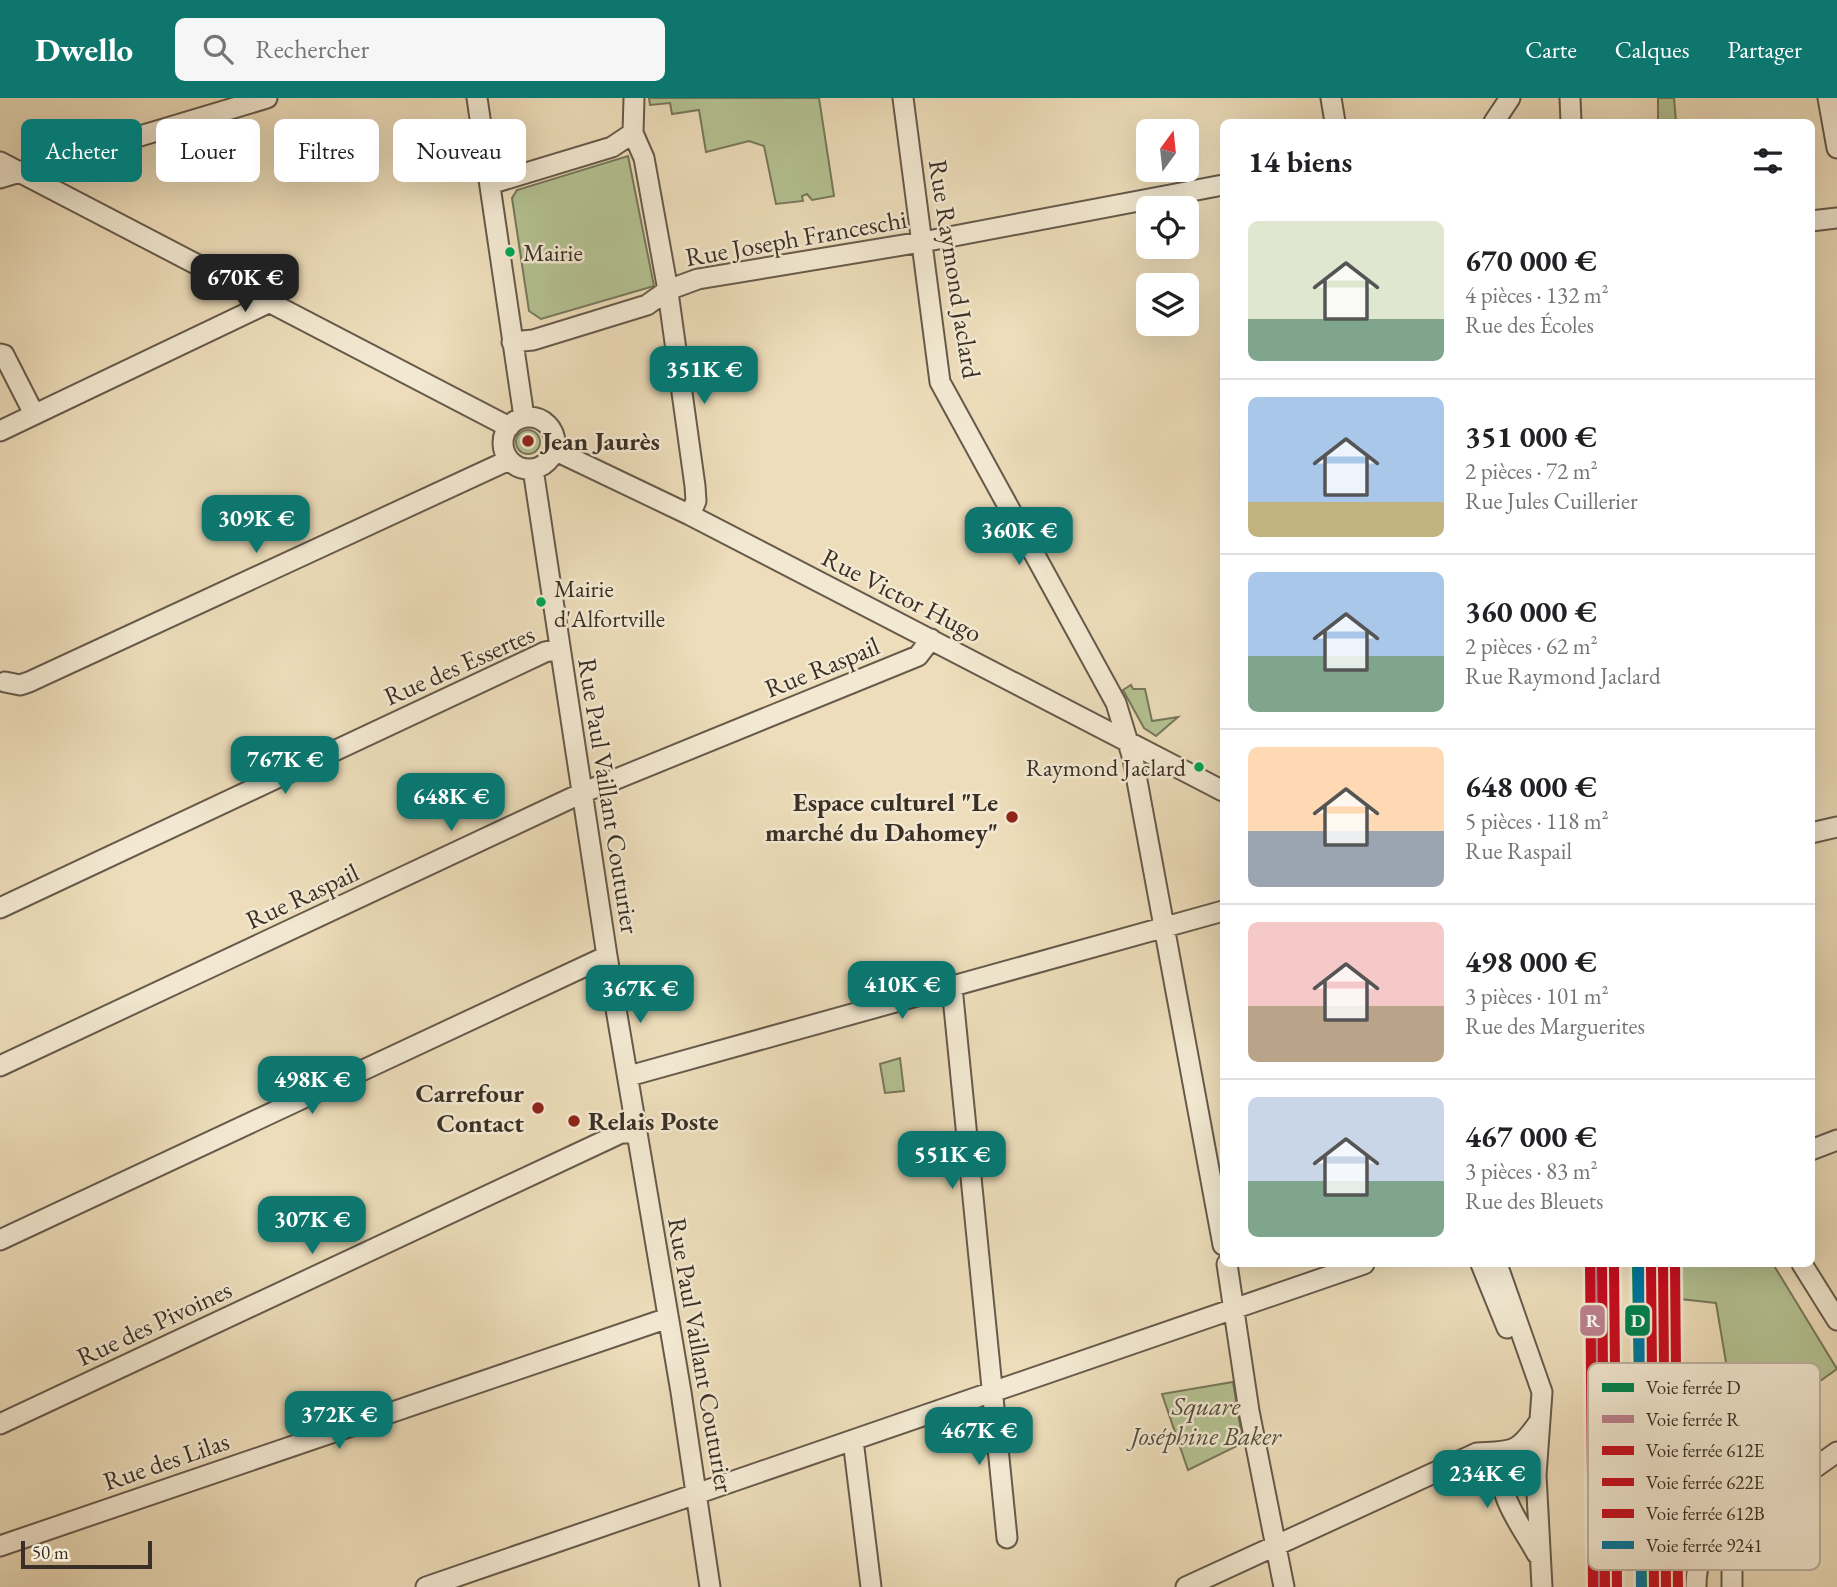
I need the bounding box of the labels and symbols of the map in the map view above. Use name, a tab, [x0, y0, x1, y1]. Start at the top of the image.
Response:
north arrow	[1136, 119, 1199, 182]
street label: Rue Raymond Jaclard	[921, 157, 989, 382]
street label: Rue Joseph Franceschi	[682, 202, 910, 274]
place label: Mairie	[523, 237, 583, 268]
marker: Mairie	[503, 245, 517, 259]
pin: 670K €	[188, 254, 302, 314]
pin: 351K €	[647, 346, 761, 406]
place label: Jean Jaurès	[539, 424, 660, 458]
marker: Jean Jaurès	[520, 433, 536, 449]
pin: 309K €	[199, 496, 313, 555]
pin: 360K €	[962, 508, 1076, 567]
street label: Rue Victor Hugo	[816, 540, 988, 650]
place label: Mairie d'Alfortville	[554, 573, 665, 634]
marker: Mairie d'Alfortville	[534, 595, 548, 609]
street label: Rue des Essertes	[378, 617, 540, 713]
street label: Rue Raspail	[760, 629, 884, 705]
street label: Rue Paul Vaillant Couturier	[570, 656, 648, 936]
pin: 767K €	[228, 736, 342, 796]
place label: Raymond Jaclard	[1026, 752, 1187, 783]
marker: Raymond Jaclard	[1192, 760, 1206, 774]
pin: 648K €	[394, 774, 508, 833]
place label: Espace culturel "Le marché du Dahomey"	[765, 785, 998, 849]
marker: Espace culturel "Le marché du Dahomey"	[1004, 809, 1020, 825]
street label: Rue Raspail	[240, 855, 364, 937]
pin: 410K €	[845, 962, 959, 1021]
pin: 367K €	[583, 965, 697, 1025]
pin: 498K €	[255, 1056, 369, 1116]
place label: Carrefour Contact	[416, 1076, 524, 1140]
marker: Carrefour Contact	[530, 1100, 546, 1116]
place label: Relais Poste	[588, 1104, 719, 1138]
marker: Relais Poste	[566, 1113, 582, 1129]
pin: 551K €	[895, 1132, 1009, 1191]
pin: 307K €	[255, 1196, 369, 1256]
street label: Rue Paul Vaillant Couturier	[660, 1215, 742, 1495]
street label: Rue des Pivoines	[71, 1272, 237, 1374]
line badge: R	[1579, 1304, 1606, 1337]
line badge: D	[1624, 1304, 1651, 1337]
text: R	[1586, 1308, 1601, 1333]
text: D	[1631, 1308, 1646, 1333]
legend	[1588, 1363, 1820, 1570]
text: Voie ferrée D	[1646, 1375, 1741, 1400]
park label: Square Joséphine Baker	[1126, 1389, 1282, 1453]
pin: 372K €	[282, 1392, 396, 1451]
text: Voie ferrée R	[1646, 1407, 1740, 1432]
pin: 467K €	[922, 1408, 1036, 1467]
street label: Rue des Lilas	[99, 1424, 233, 1498]
text: Voie ferrée 612E	[1646, 1438, 1765, 1463]
pin: 234K €	[1430, 1450, 1544, 1510]
text: Voie ferrée 622E	[1646, 1470, 1765, 1495]
text: Voie ferrée 612B	[1646, 1501, 1765, 1526]
text: Voie ferrée 9241	[1646, 1533, 1763, 1558]
scale bar	[21, 1538, 152, 1570]

